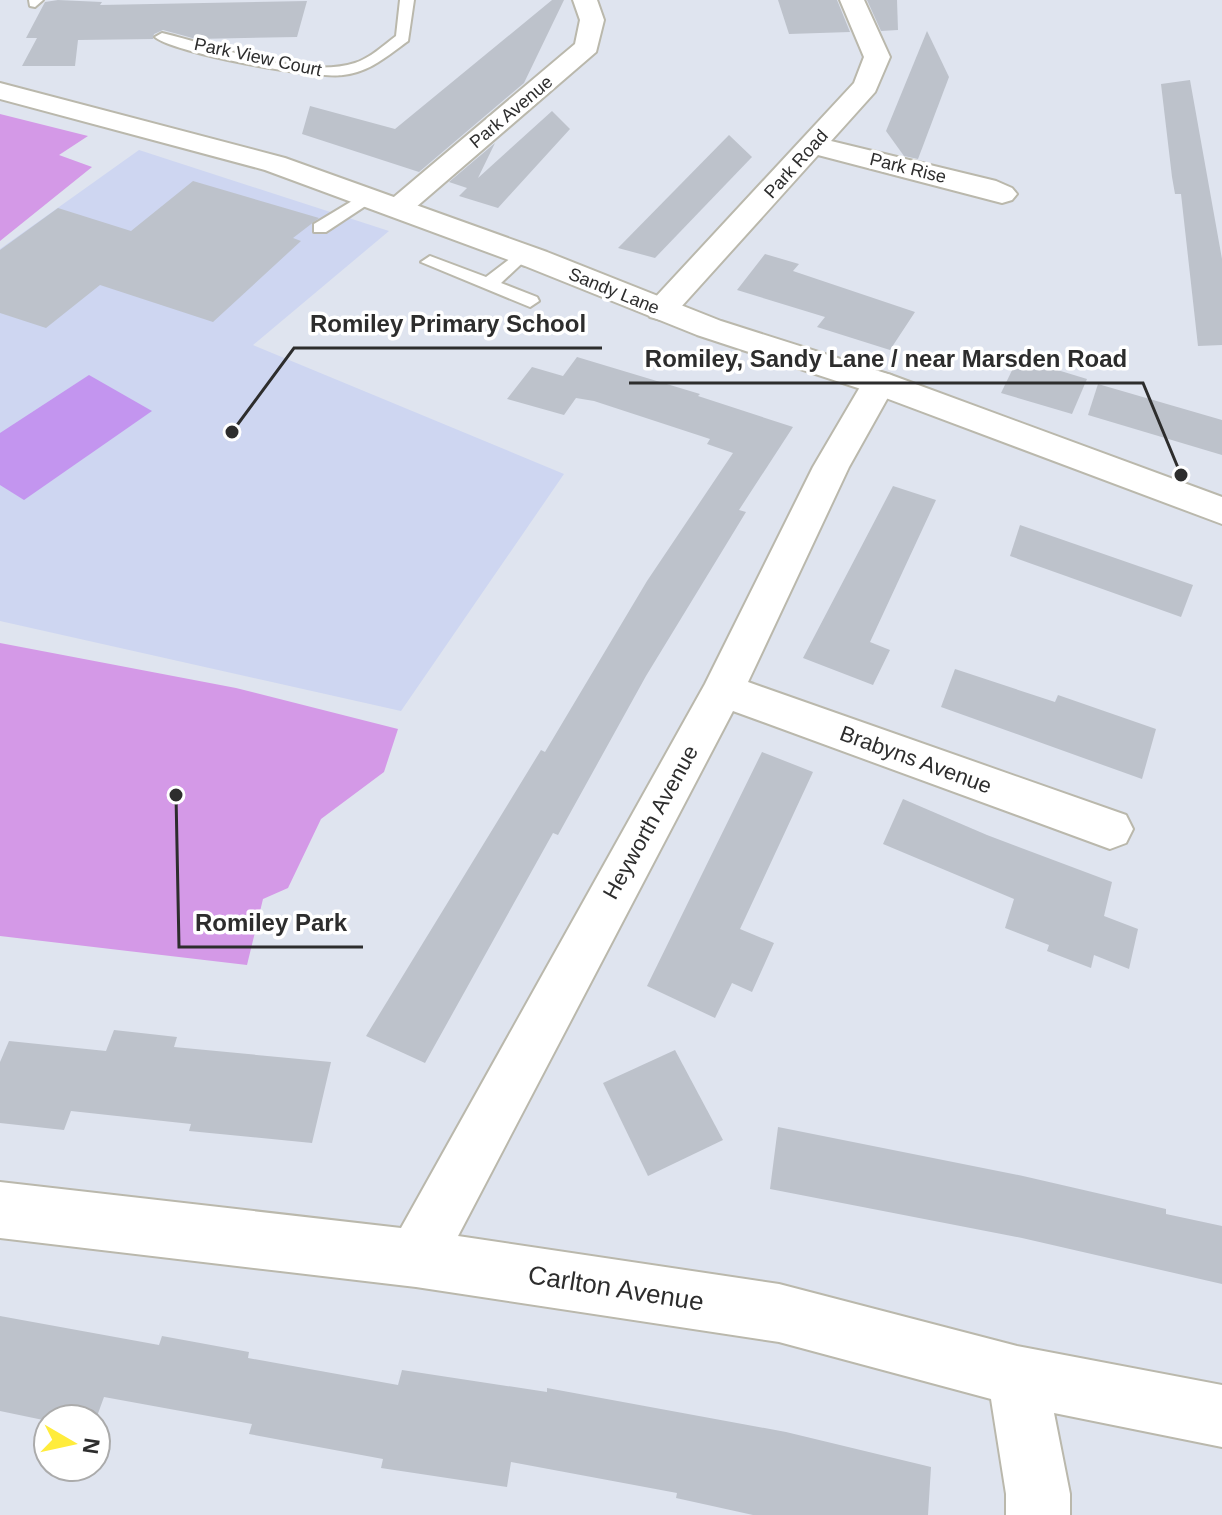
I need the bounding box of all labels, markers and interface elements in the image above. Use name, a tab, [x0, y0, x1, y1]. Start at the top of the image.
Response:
street label: Park View Court	[192, 34, 324, 80]
street label: Park Avenue	[466, 72, 556, 152]
street label: Park Road	[760, 126, 832, 202]
street label: Park Rise	[868, 149, 948, 187]
street label: Sandy Lane	[566, 264, 662, 318]
callout: Romiley Primary School	[294, 300, 602, 348]
text: Romiley Primary School	[310, 310, 586, 337]
callout: Romiley, Sandy Lane / near Marsden Road	[629, 335, 1143, 383]
text: Romiley, Sandy Lane / near Marsden Road	[645, 345, 1127, 372]
street label: Brabyns Avenue	[836, 720, 995, 799]
street label: Heyworth Avenue	[598, 741, 703, 904]
callout: Romiley Park	[179, 899, 363, 947]
text: Romiley Park	[195, 909, 348, 936]
street label: Carlton Avenue	[526, 1259, 706, 1317]
north arrow	[32, 1403, 112, 1483]
text: N	[78, 1436, 105, 1456]

